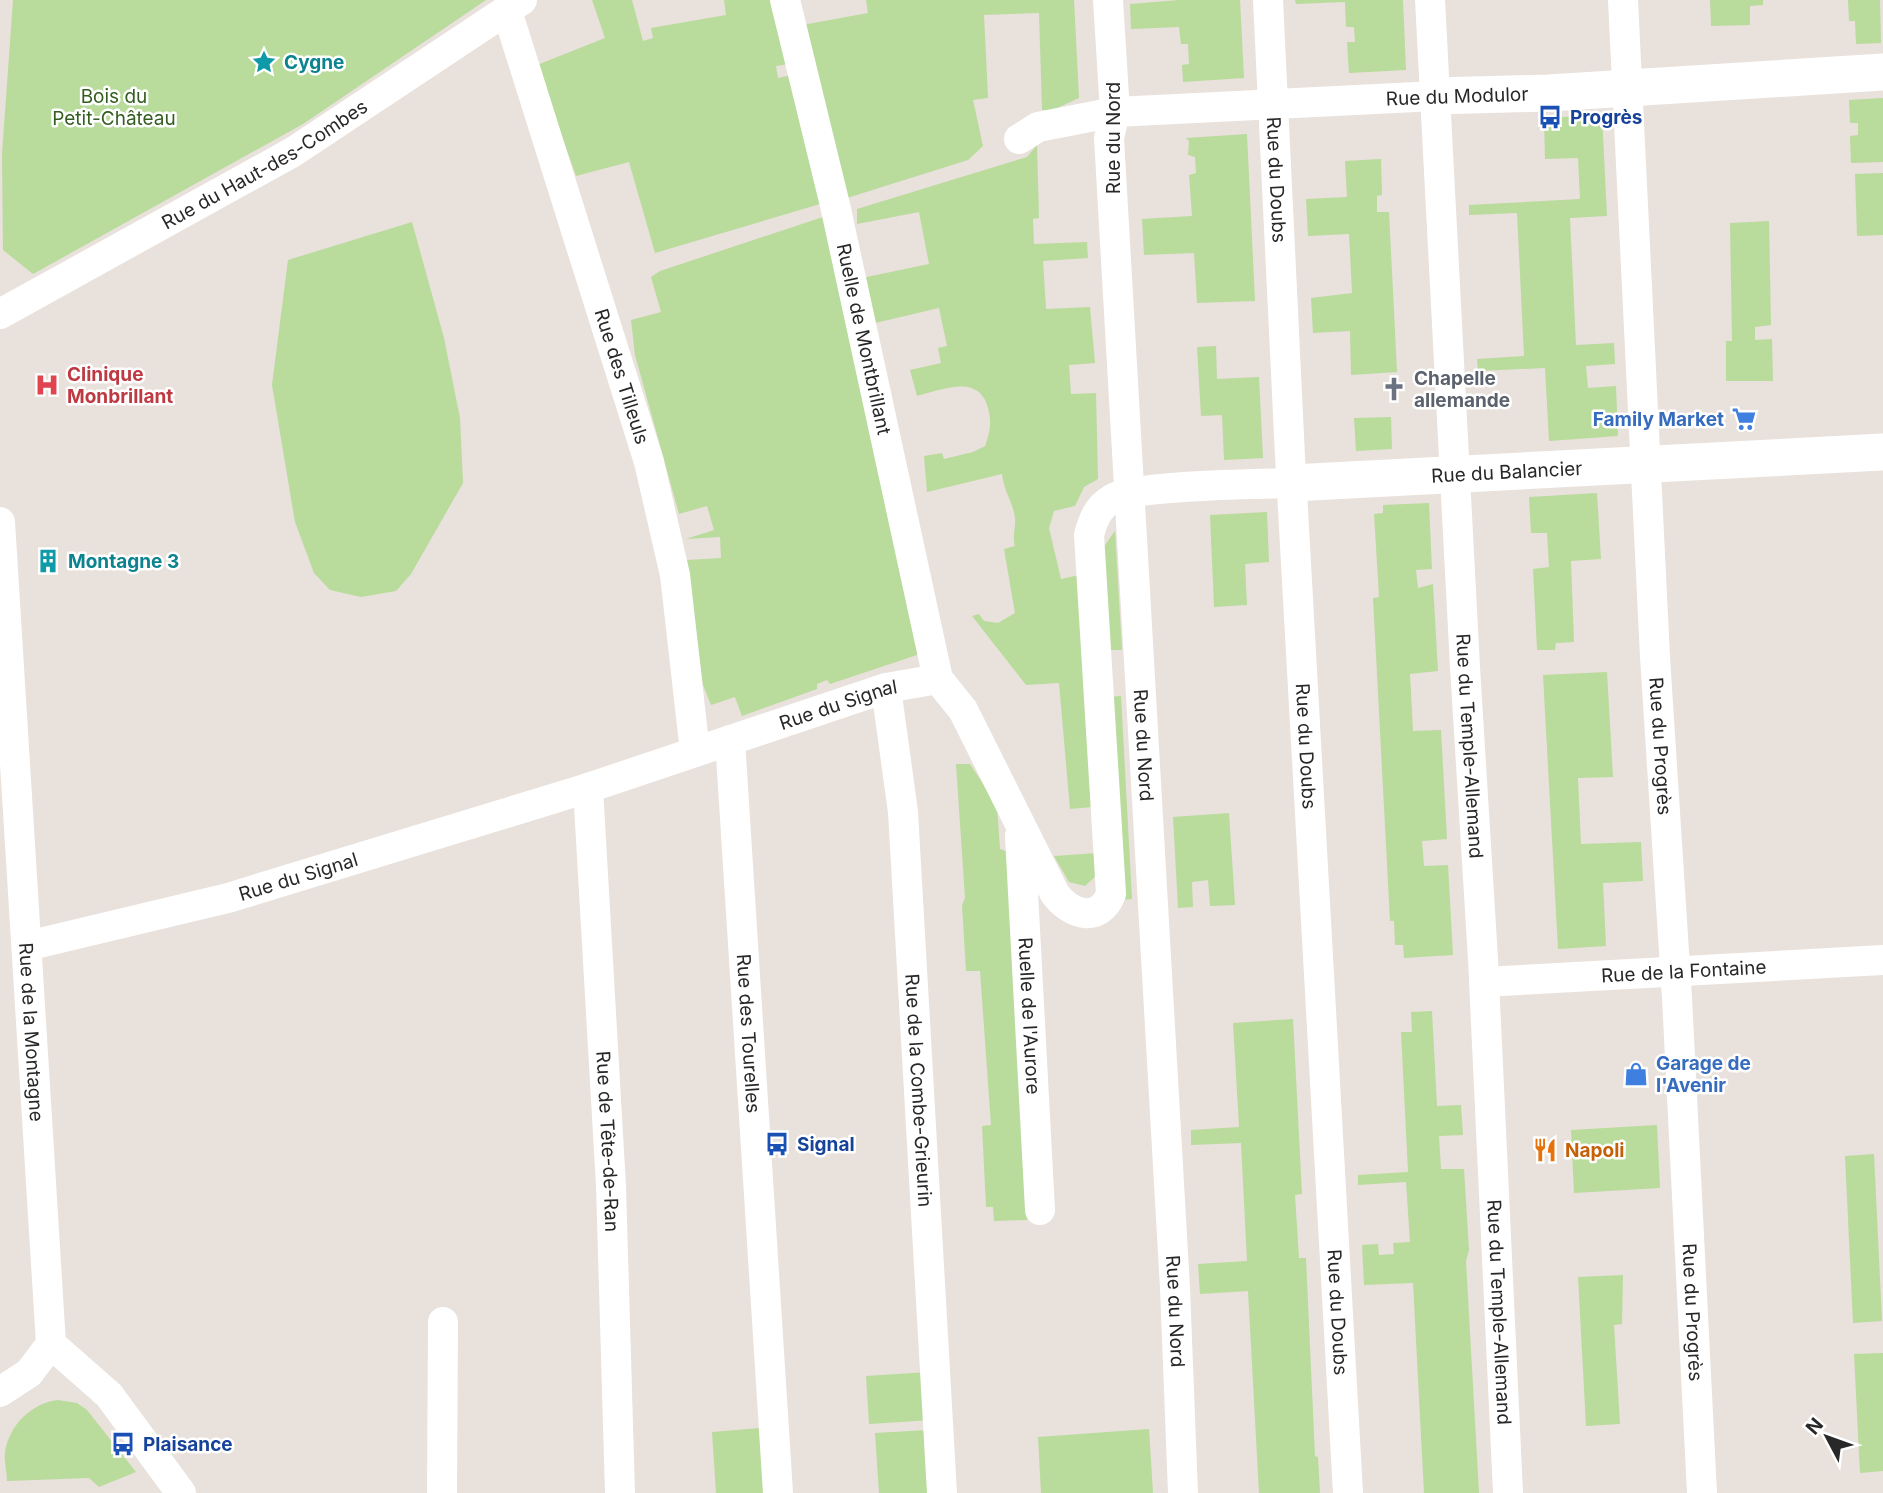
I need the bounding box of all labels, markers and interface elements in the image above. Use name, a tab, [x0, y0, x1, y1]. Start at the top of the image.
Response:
place icon: Cygne	[250, 48, 278, 76]
place label: Cygne	[284, 51, 344, 74]
street label: Rue du Nord	[1102, 82, 1125, 194]
street label: Rue du Modulor	[1385, 83, 1529, 110]
park label: Bois du Petit-Château	[52, 85, 176, 130]
street label: Rue du Haut-des-Combes	[158, 95, 372, 234]
bus stop icon: Progrès	[1536, 103, 1564, 131]
place label: Progrès	[1570, 106, 1642, 129]
street label: Rue du Doubs	[1262, 116, 1291, 243]
street label: Ruelle de Montbrillant	[832, 241, 896, 437]
street label: Rue des Tilleuls	[589, 306, 654, 447]
place label: Clinique Monbrillant	[67, 363, 173, 408]
place label: Chapelle allemande	[1414, 367, 1510, 412]
hospital icon: Clinique Monbrillant	[33, 371, 61, 399]
church icon: Chapelle allemande	[1380, 375, 1408, 403]
supermarket icon: Family Market	[1730, 405, 1758, 433]
place label: Family Market	[1593, 408, 1724, 431]
street label: Rue du Balancier	[1430, 457, 1583, 488]
building icon: Montagne 3	[34, 547, 62, 575]
place label: Montagne 3	[68, 550, 179, 573]
street label: Rue du Temple-Allemand	[1451, 633, 1488, 859]
street label: Rue du Signal	[776, 675, 899, 735]
street label: Rue du Progrès	[1644, 676, 1676, 816]
street label: Rue du Doubs	[1291, 682, 1321, 810]
street label: Rue du Nord	[1129, 688, 1158, 802]
street label: Rue du Signal	[236, 848, 361, 906]
street label: Ruelle de l'Aurore	[1013, 936, 1045, 1095]
street label: Rue de la Montagne	[14, 942, 48, 1122]
street label: Rue des Tourelles	[732, 953, 765, 1114]
street label: Rue de la Fontaine	[1600, 955, 1767, 988]
street label: Rue de la Combe-Grieurin	[900, 973, 937, 1208]
street label: Rue de Tête-de-Ran	[591, 1050, 623, 1232]
place label: Garage de l'Avenir	[1656, 1052, 1751, 1097]
shop icon: Garage de l'Avenir	[1622, 1060, 1650, 1088]
bus stop icon: Signal	[763, 1130, 791, 1158]
place label: Signal	[797, 1133, 855, 1156]
restaurant icon: Napoli	[1531, 1136, 1559, 1164]
place label: Napoli	[1565, 1139, 1624, 1162]
street label: Rue du Temple-Allemand	[1482, 1199, 1516, 1425]
street label: Rue du Progrès	[1677, 1243, 1707, 1382]
street label: Rue du Doubs	[1322, 1249, 1352, 1376]
street label: Rue du Nord	[1161, 1254, 1189, 1368]
north arrow	[1792, 1402, 1862, 1472]
text: N	[1801, 1413, 1828, 1439]
bus stop icon: Plaisance	[109, 1430, 137, 1458]
place label: Plaisance	[143, 1433, 233, 1456]

